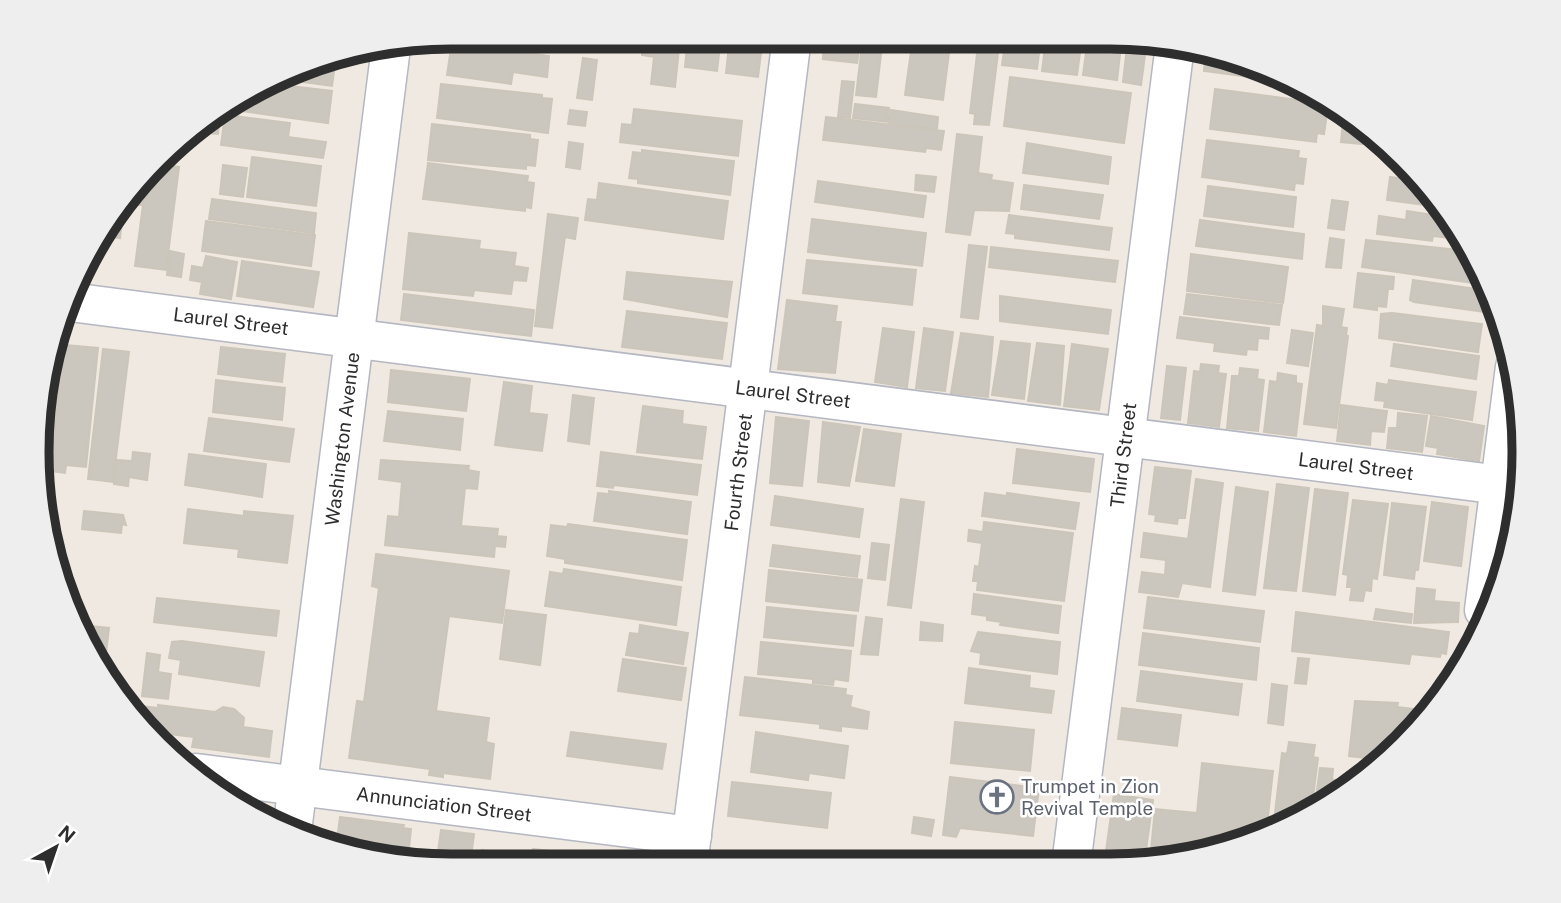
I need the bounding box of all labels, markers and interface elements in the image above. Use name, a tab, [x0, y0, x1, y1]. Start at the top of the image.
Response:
street label: Laurel Street	[172, 303, 290, 339]
street label: Washington Avenue	[320, 351, 364, 527]
street label: Laurel Street	[734, 376, 852, 412]
street label: Third Street	[1106, 401, 1140, 509]
street label: Fourth Street	[720, 412, 756, 532]
street label: Laurel Street	[1297, 448, 1415, 484]
place label: Trumpet in Zion Revival Temple	[1021, 775, 1159, 819]
church icon: Trumpet in Zion Revival Temple	[978, 778, 1016, 816]
street label: Annunciation Street	[355, 782, 533, 826]
north arrow	[21, 812, 91, 882]
text: N	[54, 821, 80, 847]

